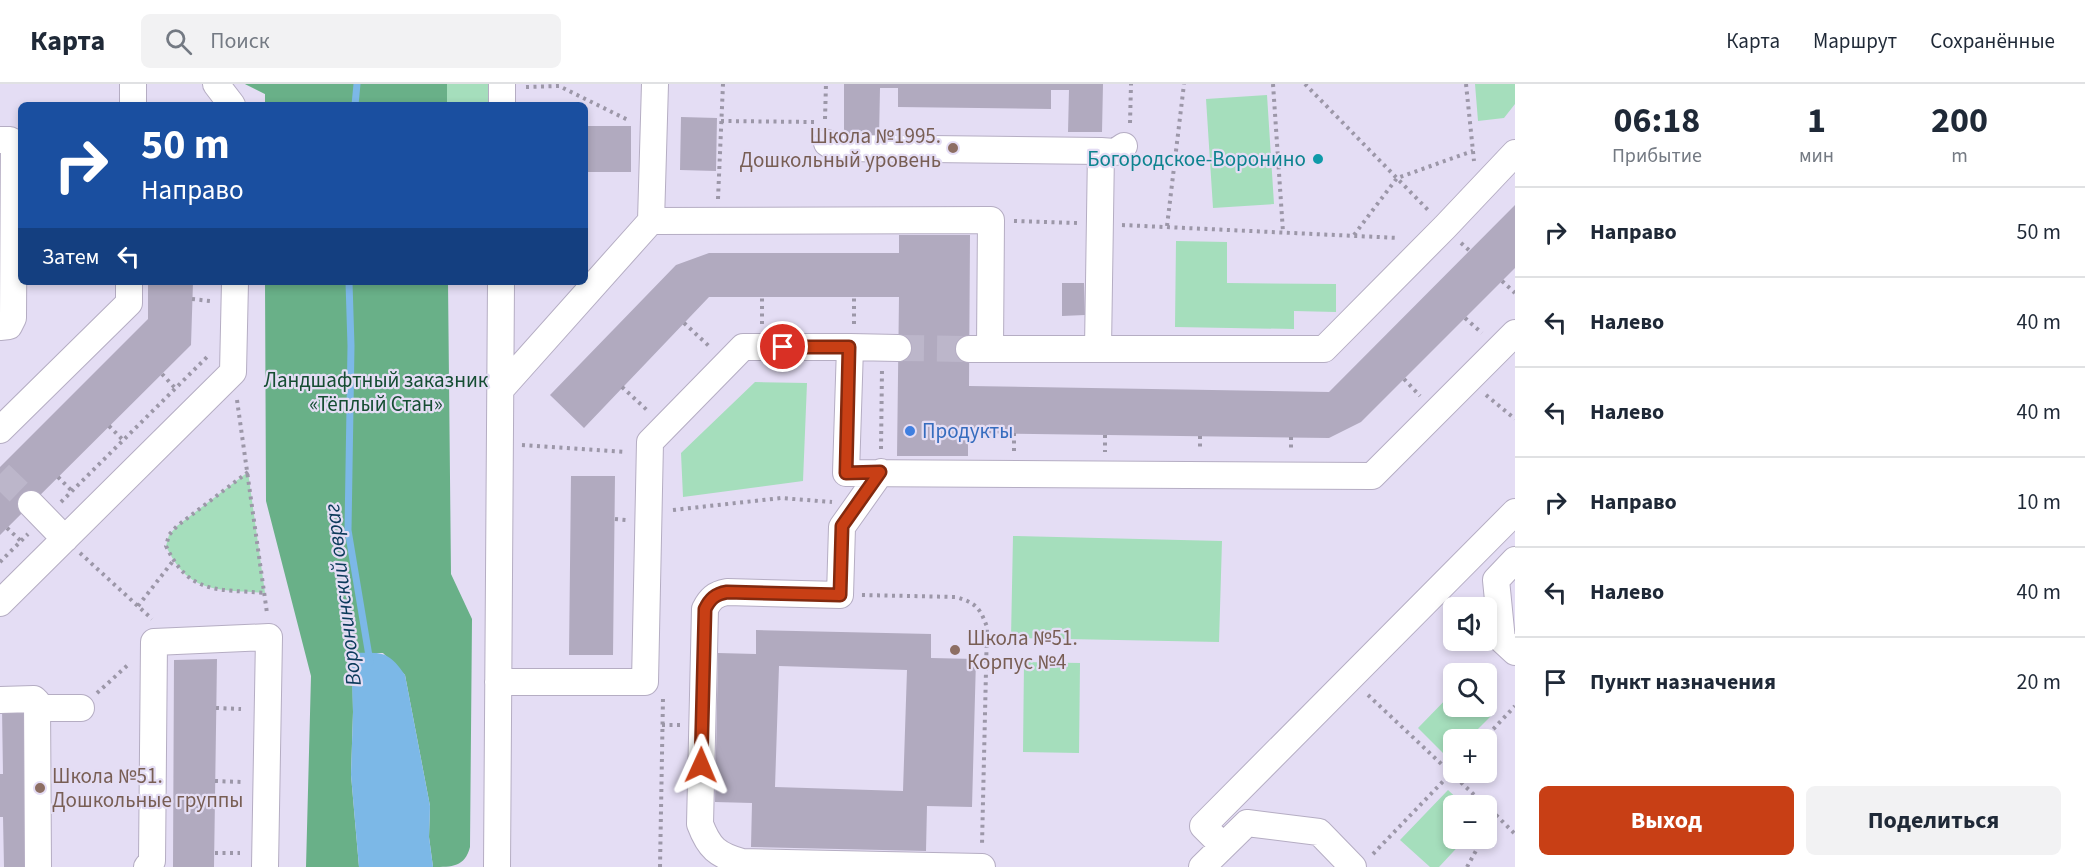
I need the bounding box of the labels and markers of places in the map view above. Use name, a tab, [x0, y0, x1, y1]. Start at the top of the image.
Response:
place label: Школа №1995. Дошкольный уровень	[739, 121, 941, 175]
marker: Школа №1995. Дошкольный уровень	[946, 141, 960, 155]
place label: Богородское-Воронино	[1087, 144, 1306, 174]
marker: Богородское-Воронино	[1311, 152, 1325, 166]
pin	[757, 321, 808, 372]
place label: Продукты	[922, 416, 1013, 446]
marker: Продукты	[903, 424, 917, 438]
place label: Школа №51. Корпус №4	[967, 623, 1078, 677]
marker: Школа №51. Корпус №4	[948, 643, 962, 657]
place label: Школа №51. Дошкольные группы	[52, 761, 244, 815]
marker: Школа №51. Дошкольные группы	[33, 781, 47, 795]

